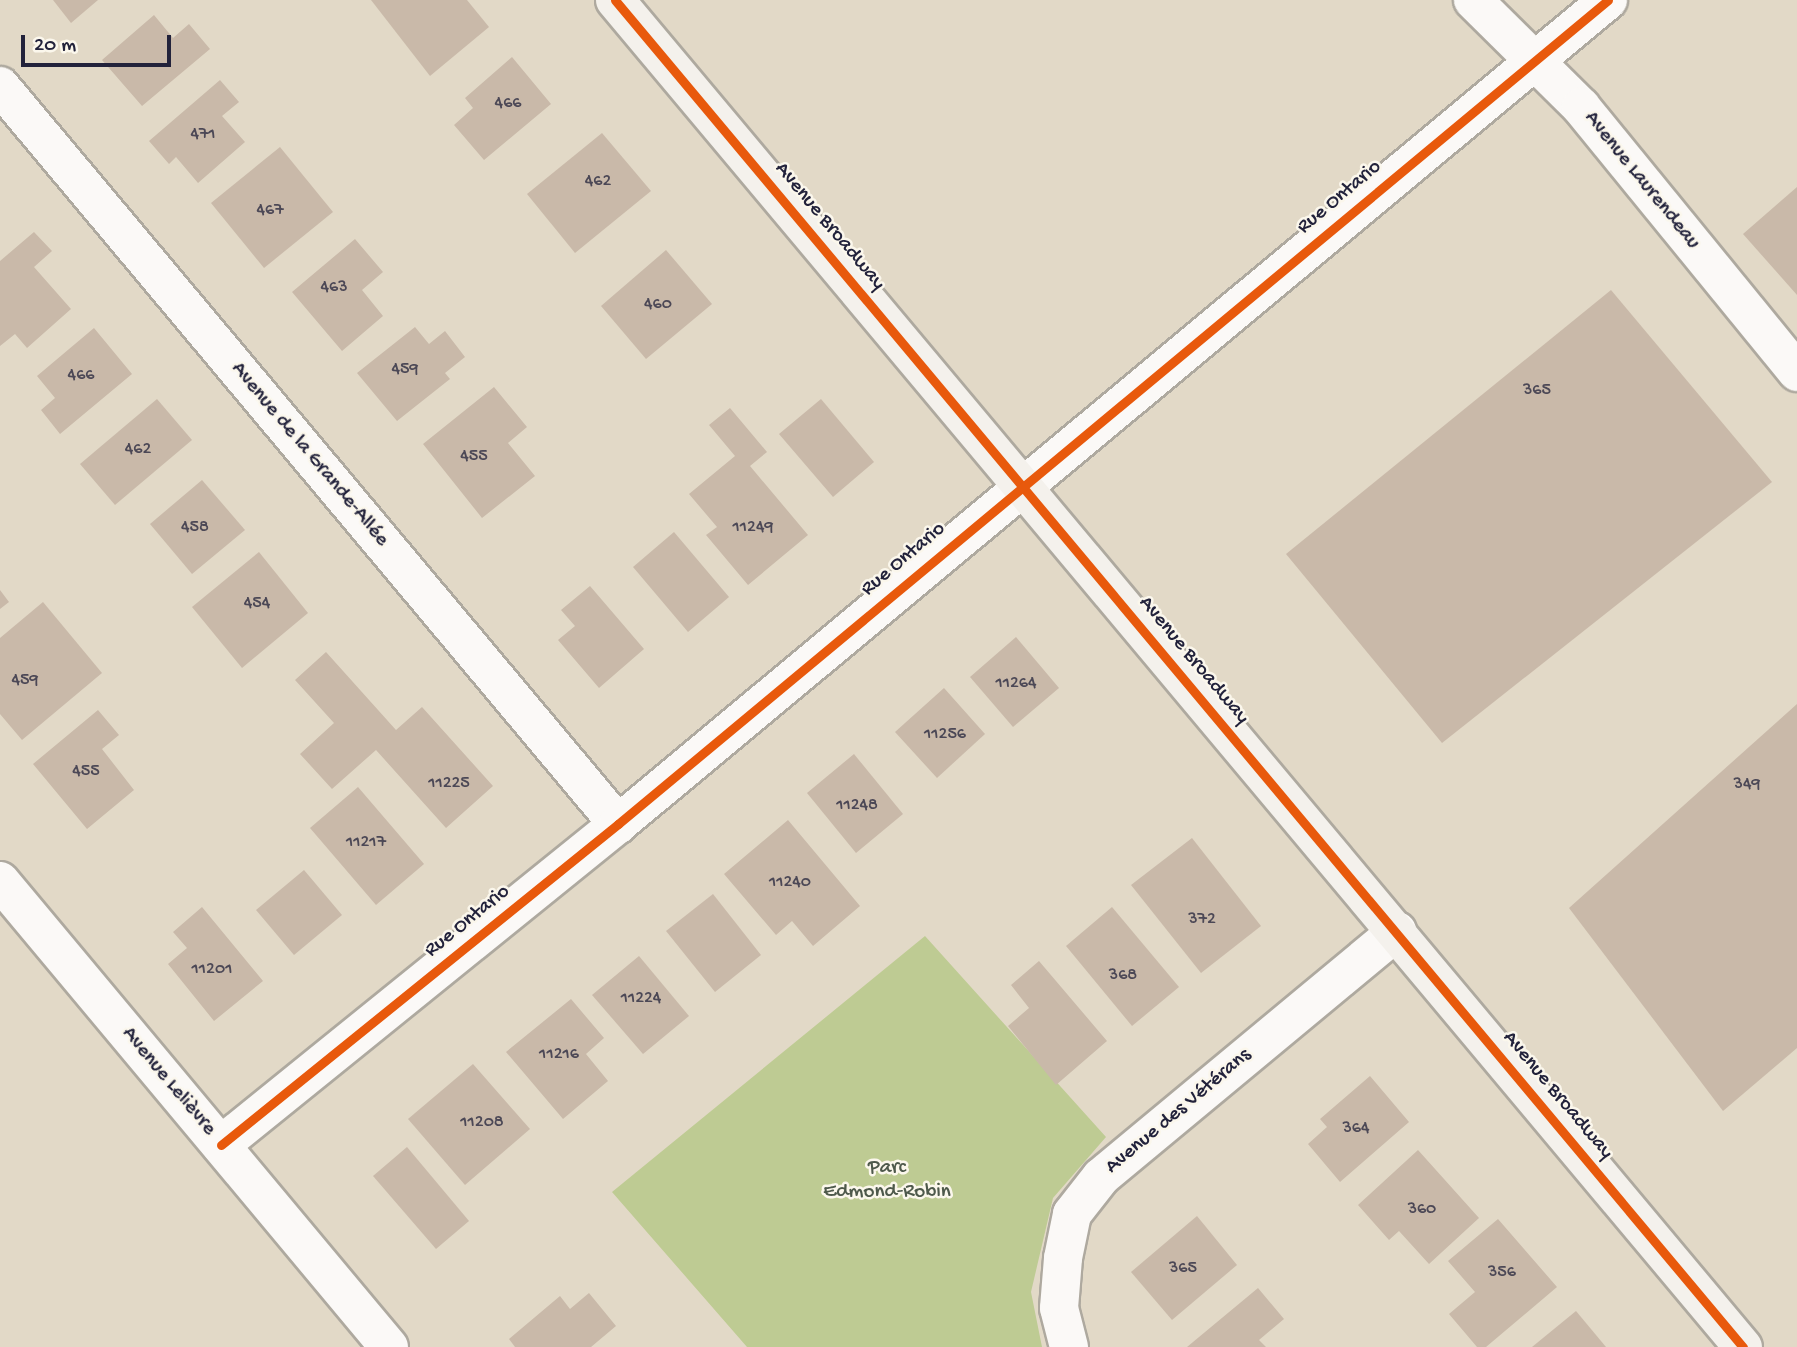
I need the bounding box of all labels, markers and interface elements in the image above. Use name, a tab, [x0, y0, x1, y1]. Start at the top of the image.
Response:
scale bar	[24, 21, 175, 65]
text: 20 m	[34, 34, 76, 59]
house number: 466	[495, 93, 521, 115]
street label: Avenue Laurendeau	[1578, 107, 1704, 255]
house number: 471	[190, 124, 216, 146]
street label: Rue Ontario	[1293, 155, 1387, 241]
street label: Avenue Broadway	[768, 158, 890, 296]
house number: 462	[585, 171, 611, 193]
house number: 467	[256, 200, 284, 222]
house number: 463	[321, 277, 347, 299]
house number: 460	[644, 294, 672, 316]
street label: Avenue de la Grande-Allée	[225, 358, 393, 552]
house number: 459	[391, 359, 418, 381]
house number: 466	[68, 365, 94, 387]
house number: 365	[1523, 380, 1551, 402]
house number: 462	[125, 439, 151, 461]
house number: 455	[460, 446, 488, 468]
house number: 458	[181, 517, 209, 539]
house number: 11249	[733, 517, 773, 539]
street label: Rue Ontario	[857, 517, 951, 603]
street label: Avenue Broadway	[1132, 592, 1254, 730]
house number: 454	[244, 593, 270, 615]
house number: 459	[12, 670, 38, 692]
house number: 11264	[995, 673, 1037, 695]
house number: 11256	[924, 724, 966, 746]
house number: 455	[72, 761, 100, 783]
house number: 11225	[428, 773, 470, 795]
house number: 349	[1734, 774, 1760, 796]
house number: 11248	[836, 795, 878, 817]
house number: 11217	[346, 832, 386, 854]
house number: 11240	[769, 872, 811, 894]
street label: Rue Ontario	[420, 880, 516, 964]
house number: 372	[1188, 909, 1216, 931]
house number: 11201	[192, 959, 232, 981]
house number: 368	[1109, 965, 1137, 987]
house number: 11224	[621, 988, 661, 1010]
street label: Avenue Lelièvre	[115, 1022, 221, 1142]
street label: Avenue Broadway	[1496, 1027, 1618, 1165]
house number: 11216	[539, 1044, 579, 1066]
street label: Avenue des Vétérans	[1101, 1044, 1257, 1180]
house number: 11208	[460, 1112, 504, 1134]
house number: 364	[1343, 1118, 1369, 1140]
park label: Parc Edmond-Robin	[823, 1156, 951, 1206]
house number: 360	[1408, 1199, 1436, 1221]
house number: 365	[1169, 1258, 1197, 1280]
house number: 356	[1488, 1262, 1516, 1284]

